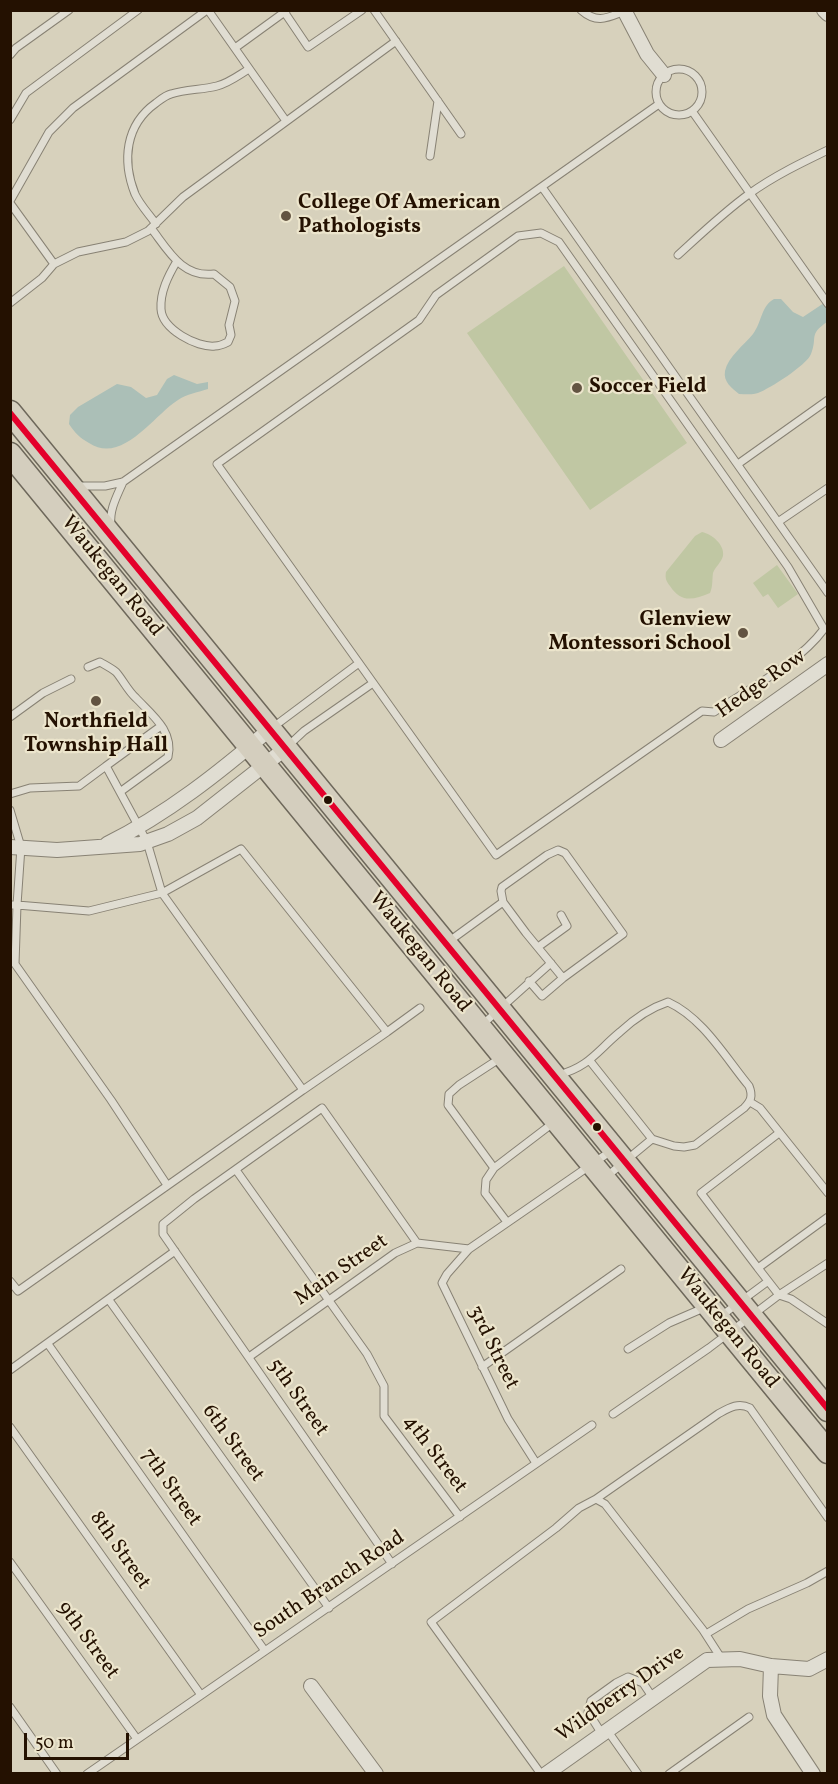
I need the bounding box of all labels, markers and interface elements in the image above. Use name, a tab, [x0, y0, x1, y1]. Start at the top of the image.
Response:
place label: College Of American Pathologists	[298, 191, 501, 241]
marker: College Of American Pathologists	[279, 209, 293, 223]
place label: Soccer Field	[589, 375, 707, 401]
marker: Soccer Field	[570, 381, 584, 395]
street label: Waukegan Road	[55, 511, 167, 643]
place label: Glenview Montessori School	[548, 608, 731, 658]
marker: Glenview Montessori School	[736, 626, 750, 640]
street label: Hedge Row	[712, 645, 812, 725]
marker: Northfield Township Hall	[89, 694, 103, 708]
place label: Northfield Township Hall	[24, 710, 168, 760]
unlabelled marker	[322, 794, 334, 806]
street label: Waukegan Road	[363, 887, 475, 1019]
unlabelled marker	[591, 1121, 603, 1133]
street label: Main Street	[290, 1230, 394, 1312]
street label: Waukegan Road	[671, 1263, 783, 1395]
street label: 3rd Street	[461, 1302, 523, 1394]
street label: 5th Street	[261, 1354, 333, 1442]
street label: 6th Street	[195, 1400, 269, 1488]
street label: 4th Street	[396, 1411, 472, 1499]
street label: 7th Street	[134, 1444, 206, 1532]
street label: 8th Street	[83, 1507, 155, 1595]
street label: South Branch Road	[250, 1526, 410, 1646]
street label: 9th Street	[50, 1597, 124, 1685]
street label: Wildberry Drive	[552, 1641, 690, 1749]
scale bar	[27, 1721, 132, 1759]
text: 50 m	[35, 1731, 74, 1756]

